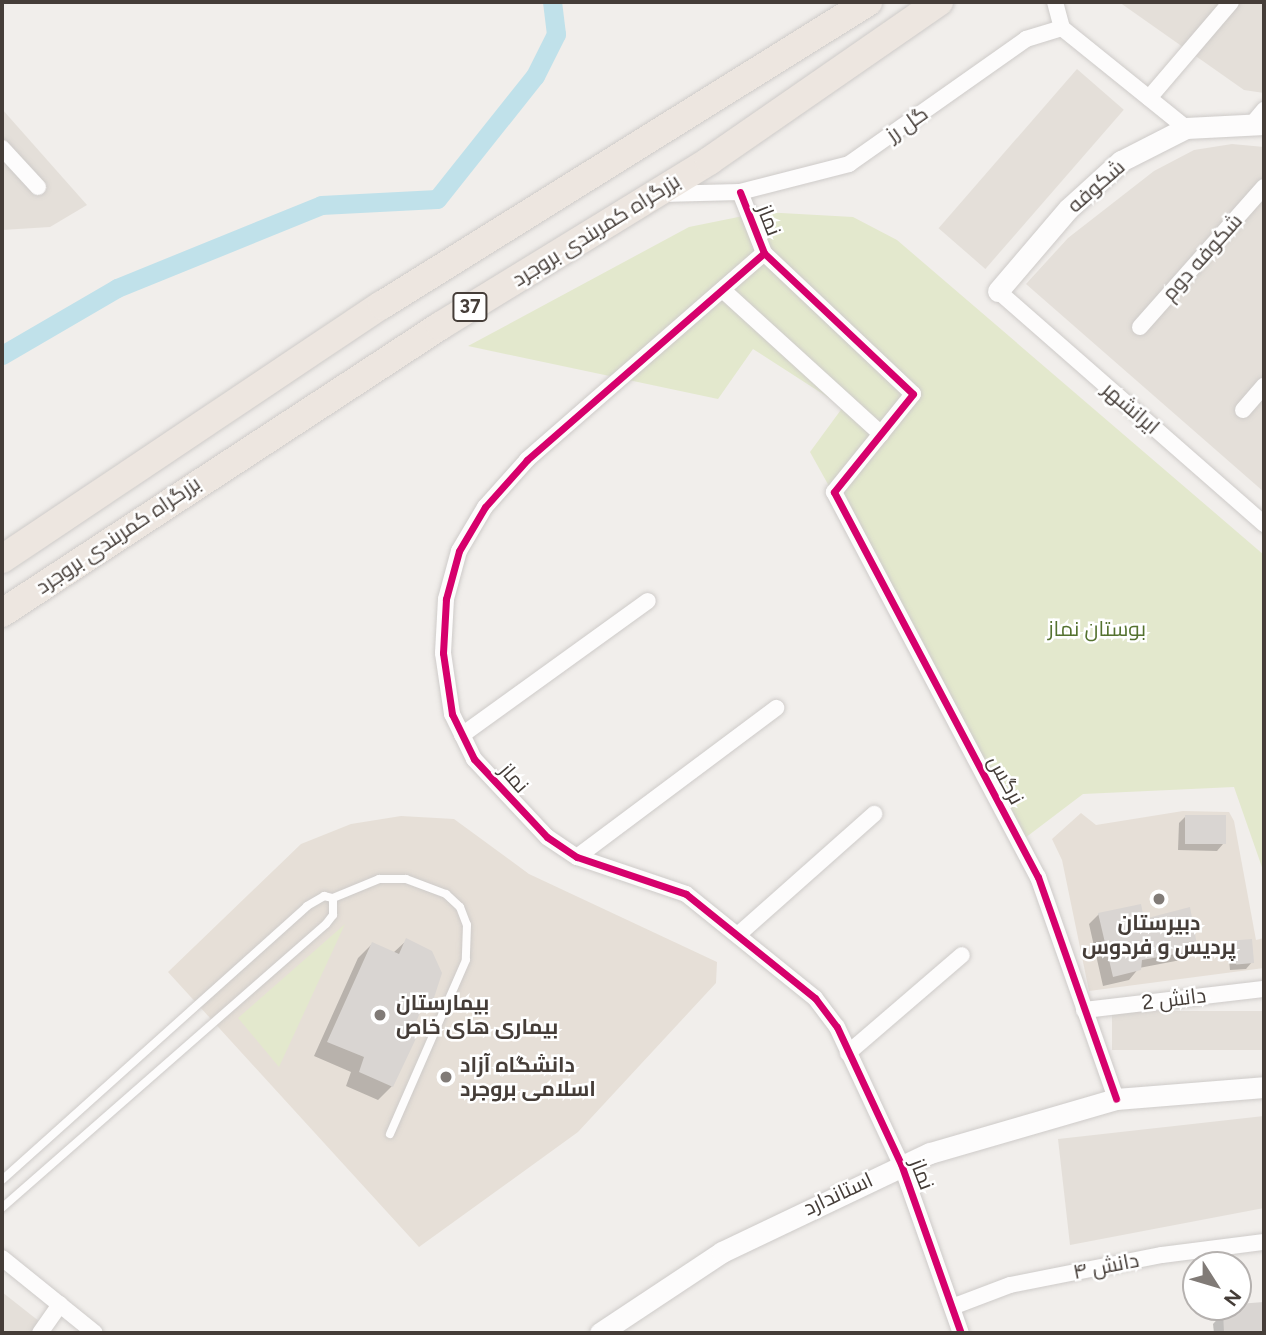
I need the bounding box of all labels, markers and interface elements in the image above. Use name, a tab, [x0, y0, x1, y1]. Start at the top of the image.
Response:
street label: گل رز	[881, 101, 933, 147]
street label: شکوفه	[1062, 154, 1130, 218]
street label: بزرگراه کمربندی بروجرد	[507, 168, 685, 292]
street label: نماز	[752, 201, 786, 239]
street label: شکوفه دوم	[1156, 208, 1248, 306]
road number: 37	[451, 292, 489, 322]
street label: ایرانشهر	[1097, 377, 1165, 439]
street label: بزرگراه کمربندی بروجرد	[31, 471, 205, 599]
park label: بوستان نماز	[1048, 616, 1146, 642]
street label: نرگس	[983, 751, 1029, 809]
street label: نماز	[494, 758, 534, 798]
marker: دبیرستان پردیس و فردوس	[1151, 891, 1167, 907]
place label: دبیرستان پردیس و فردوس	[1082, 910, 1236, 960]
street label: دانش 2	[1140, 983, 1208, 1015]
place label: بیمارستان بیماری های خاص	[396, 990, 558, 1040]
marker: بیمارستان بیماری های خاص	[370, 1005, 390, 1025]
place label: دانشگاه آزاد اسلامی بروجرد	[460, 1052, 596, 1102]
marker: دانشگاه آزاد اسلامی بروجرد	[438, 1069, 454, 1085]
street label: نماز	[905, 1155, 939, 1193]
street label: استاندارد	[799, 1167, 877, 1221]
street label: دانش ۴	[1071, 1247, 1141, 1285]
north arrow	[1182, 1251, 1252, 1321]
text: N	[1219, 1285, 1246, 1311]

